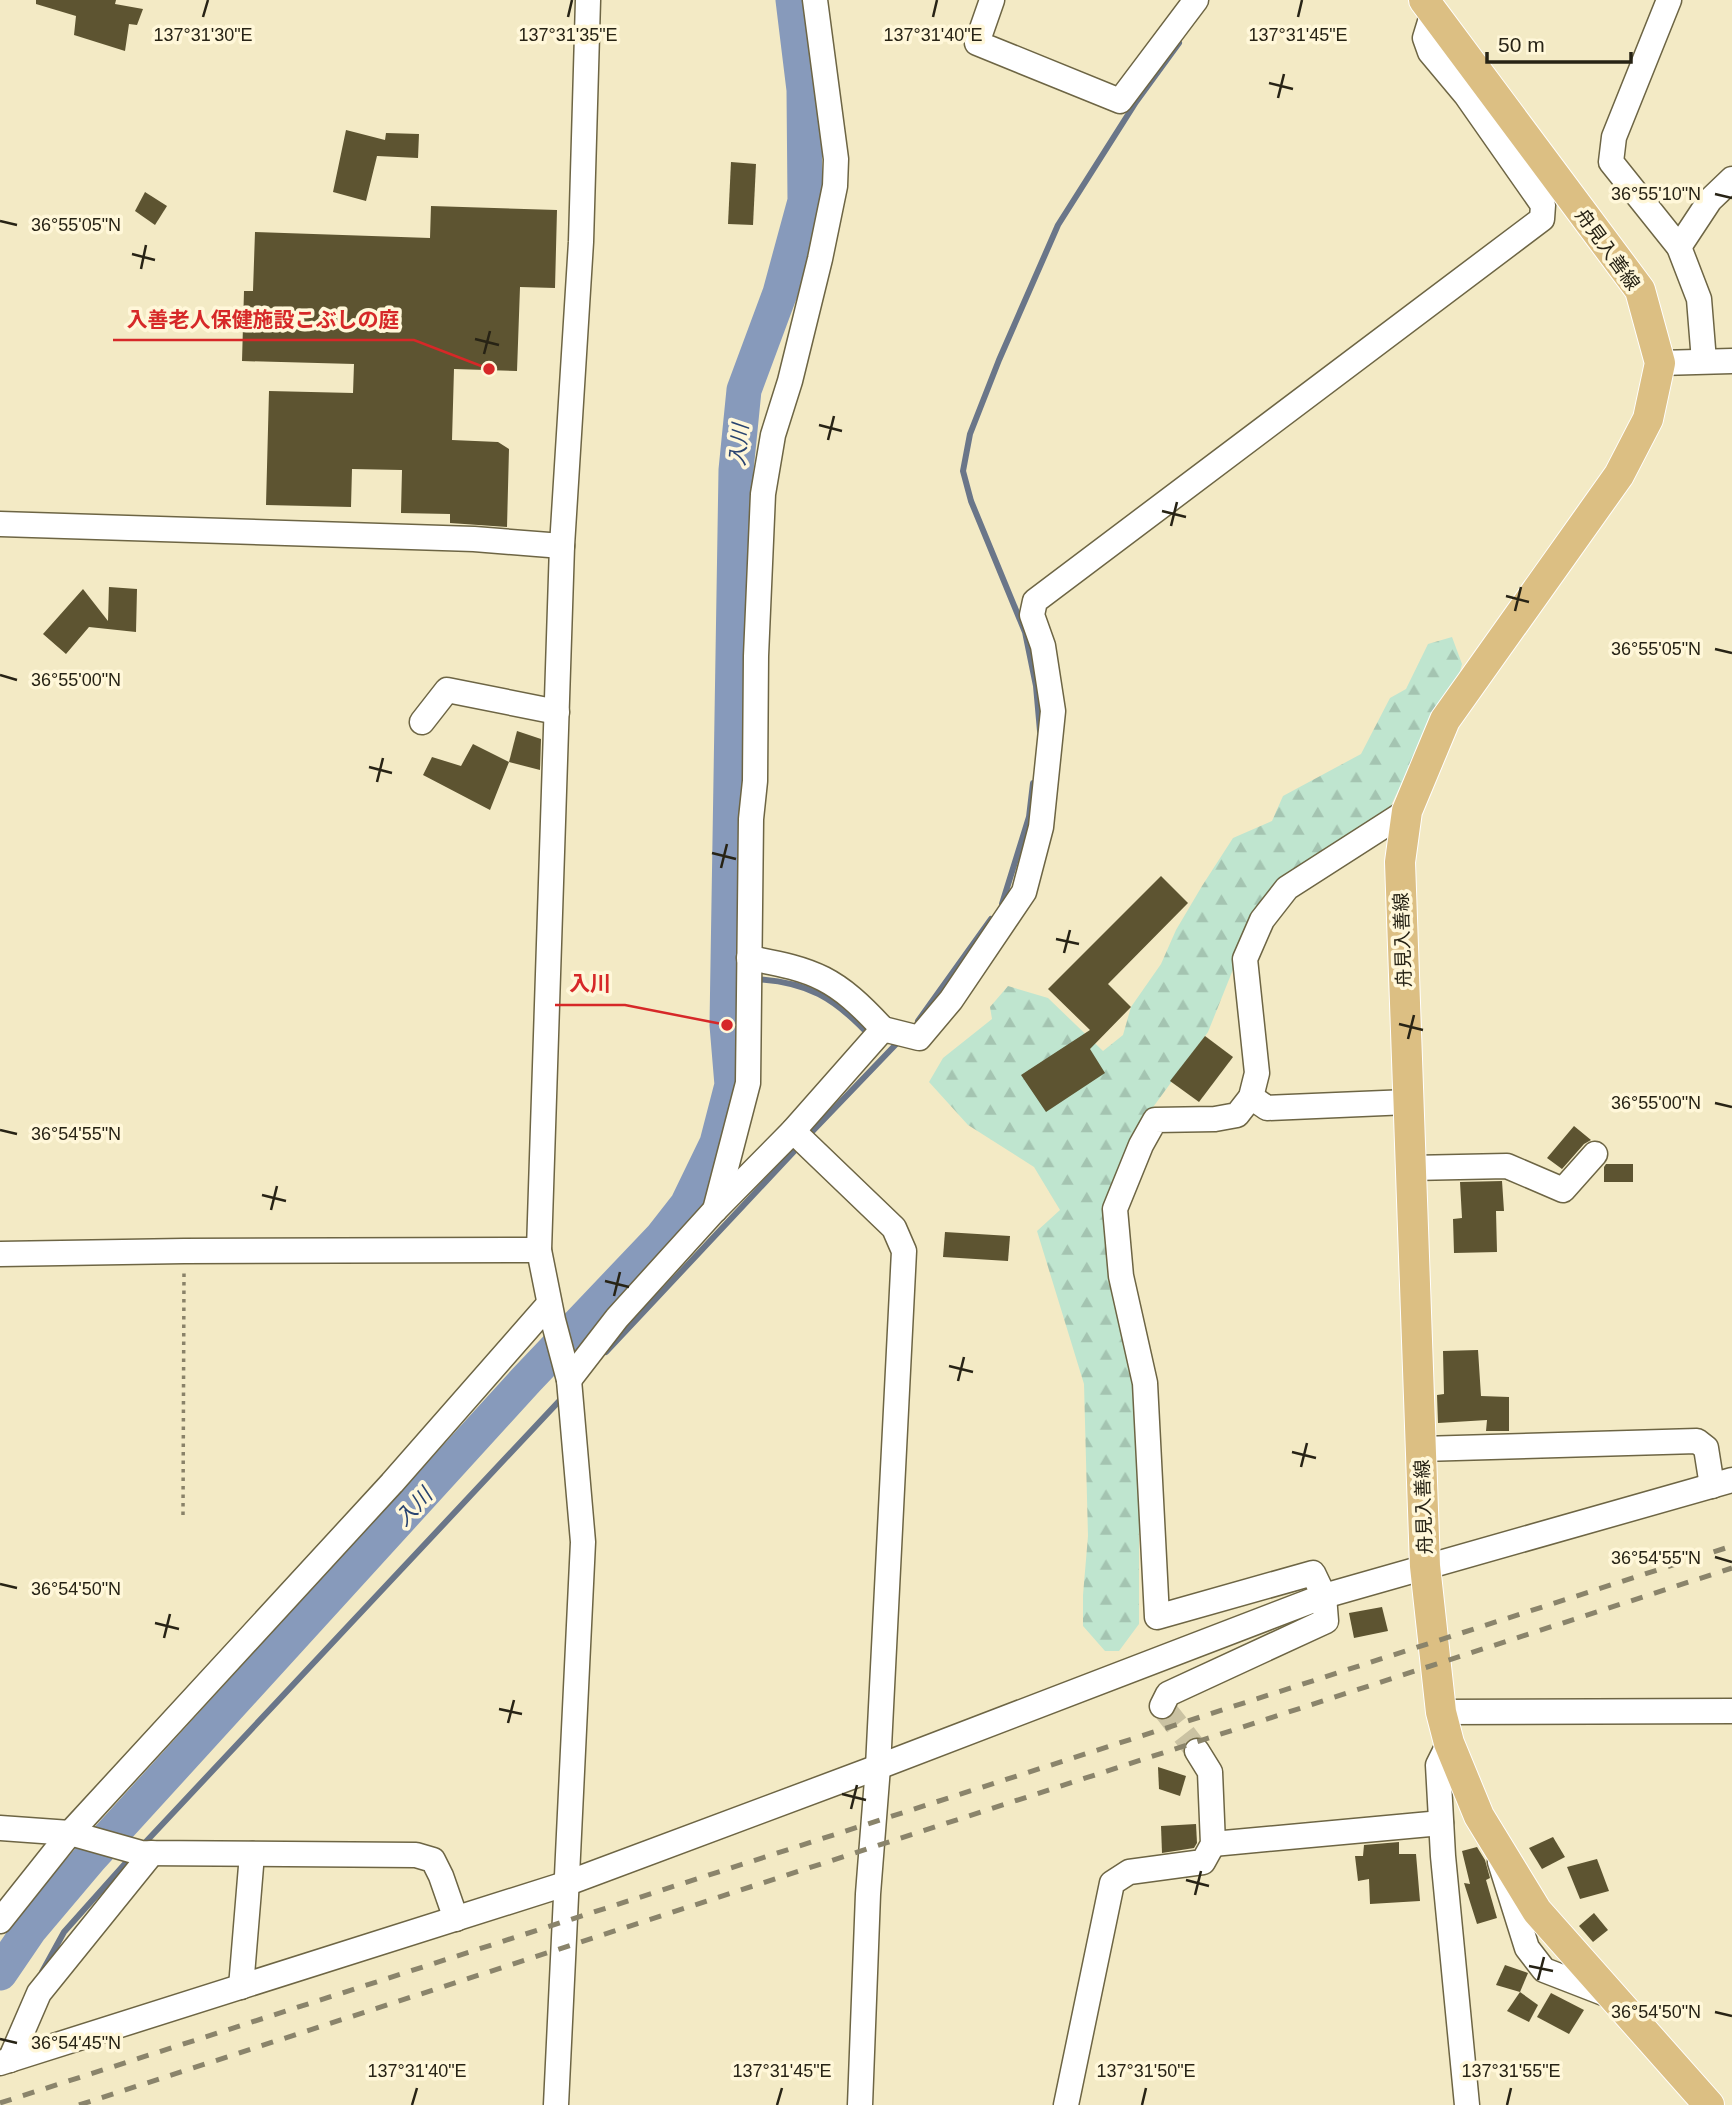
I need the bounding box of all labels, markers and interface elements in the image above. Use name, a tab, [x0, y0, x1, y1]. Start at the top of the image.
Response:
scale bar	[1487, 21, 1630, 65]
text: 137°31'30"E	[153, 25, 253, 45]
text: 137°31'35"E	[518, 25, 618, 45]
text: 137°31'40"E	[883, 25, 983, 45]
text: 137°31'45"E	[1248, 25, 1348, 45]
text: 50 m	[1498, 33, 1545, 56]
text: 36°55'10"N	[1611, 184, 1701, 204]
street label: 舟見入善線	[1571, 205, 1644, 294]
text: 36°55'05"N	[31, 215, 121, 235]
callout: 入善老人保健施設こぶしの庭	[113, 298, 414, 340]
text: 入善老人保健施設こぶしの庭	[127, 308, 400, 331]
water label: 入川	[725, 421, 752, 467]
text: 36°55'05"N	[1611, 639, 1701, 659]
text: 36°55'00"N	[31, 670, 121, 690]
street label: 舟見入善線	[1390, 892, 1415, 988]
callout: 入川	[555, 963, 625, 1005]
text: 入川	[569, 972, 611, 995]
text: 36°55'00"N	[1611, 1093, 1701, 1113]
text: 36°54'55"N	[31, 1124, 121, 1144]
street label: 舟見入善線	[1411, 1459, 1436, 1555]
water label: 入川	[391, 1482, 438, 1530]
text: 36°54'55"N	[1611, 1548, 1701, 1568]
text: 36°54'50"N	[31, 1579, 121, 1599]
text: 36°54'50"N	[1611, 2002, 1701, 2022]
text: 36°54'45"N	[31, 2033, 121, 2053]
text: 137°31'40"E	[367, 2061, 467, 2081]
text: 137°31'45"E	[732, 2061, 832, 2081]
text: 137°31'50"E	[1096, 2061, 1196, 2081]
text: 137°31'55"E	[1461, 2061, 1561, 2081]

